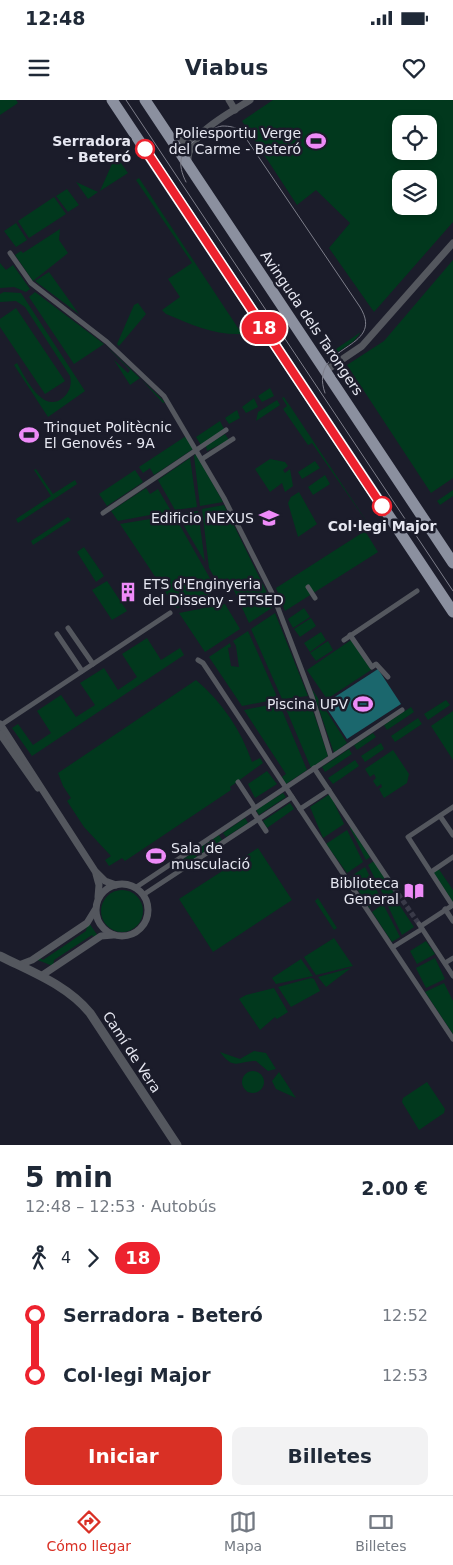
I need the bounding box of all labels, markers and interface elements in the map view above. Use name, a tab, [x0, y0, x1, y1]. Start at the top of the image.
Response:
text: 12:48	[25, 7, 85, 29]
icon: menu	[25, 54, 53, 82]
icon: heart	[400, 54, 428, 82]
text: Viabus	[185, 55, 268, 80]
map controls	[392, 115, 437, 215]
button: locate	[392, 115, 437, 160]
place label: Poliesportiu Verge del Carme - Beteró	[169, 125, 301, 157]
sports icon: Poliesportiu Verge del Carme - Beteró	[305, 130, 327, 152]
place label: Serradora - Beteró	[52, 133, 131, 165]
marker: Serradora - Beteró	[135, 139, 155, 159]
button: layers	[392, 170, 437, 215]
street label: Avinguda dels Tarongers	[258, 248, 366, 398]
line badge: 18	[242, 312, 286, 344]
text: 18	[251, 317, 277, 338]
place label: Trinquet Politècnic El Genovés - 9A	[43, 419, 172, 451]
sports icon: Trinquet Politècnic El Genovés - 9A	[18, 424, 40, 446]
marker: Col·legi Major	[372, 496, 392, 516]
school or university icon: Edificio NEXUS	[258, 507, 280, 529]
place label: Edificio NEXUS	[151, 510, 254, 526]
place label: Col·legi Major	[328, 518, 436, 534]
place label: ETS d'Enginyeria del Disseny - ETSED	[143, 576, 284, 608]
building icon: ETS d'Enginyeria del Disseny - ETSED	[117, 581, 139, 603]
sports icon: Piscina UPV	[352, 693, 374, 715]
place label: Piscina UPV	[267, 696, 348, 712]
place label: Sala de musculació	[171, 840, 250, 872]
sports icon: Sala de musculació	[145, 845, 167, 867]
place label: Biblioteca General	[330, 875, 399, 907]
library icon: Biblioteca General	[403, 880, 425, 902]
street label: Camí de Vera	[100, 1008, 164, 1096]
text: 5 min	[25, 1161, 113, 1194]
text: 2.00 €	[361, 1177, 428, 1199]
text: 12:48 – 12:53 · Autobús	[25, 1197, 216, 1216]
icon: walk	[25, 1244, 53, 1272]
icon: forward	[79, 1244, 107, 1272]
text: 18	[125, 1247, 150, 1268]
text: 4	[61, 1248, 71, 1267]
text: Serradora - Beteró	[63, 1304, 263, 1326]
text: 12:52	[382, 1306, 428, 1325]
text: Col·legi Major	[63, 1364, 211, 1386]
text: 12:53	[382, 1366, 428, 1385]
button: Iniciar	[25, 1427, 222, 1485]
button: Billetes	[232, 1427, 428, 1485]
tab: Cómo llegar	[46, 1508, 131, 1554]
tab: Mapa	[224, 1508, 262, 1554]
tab: Billetes	[355, 1508, 406, 1554]

